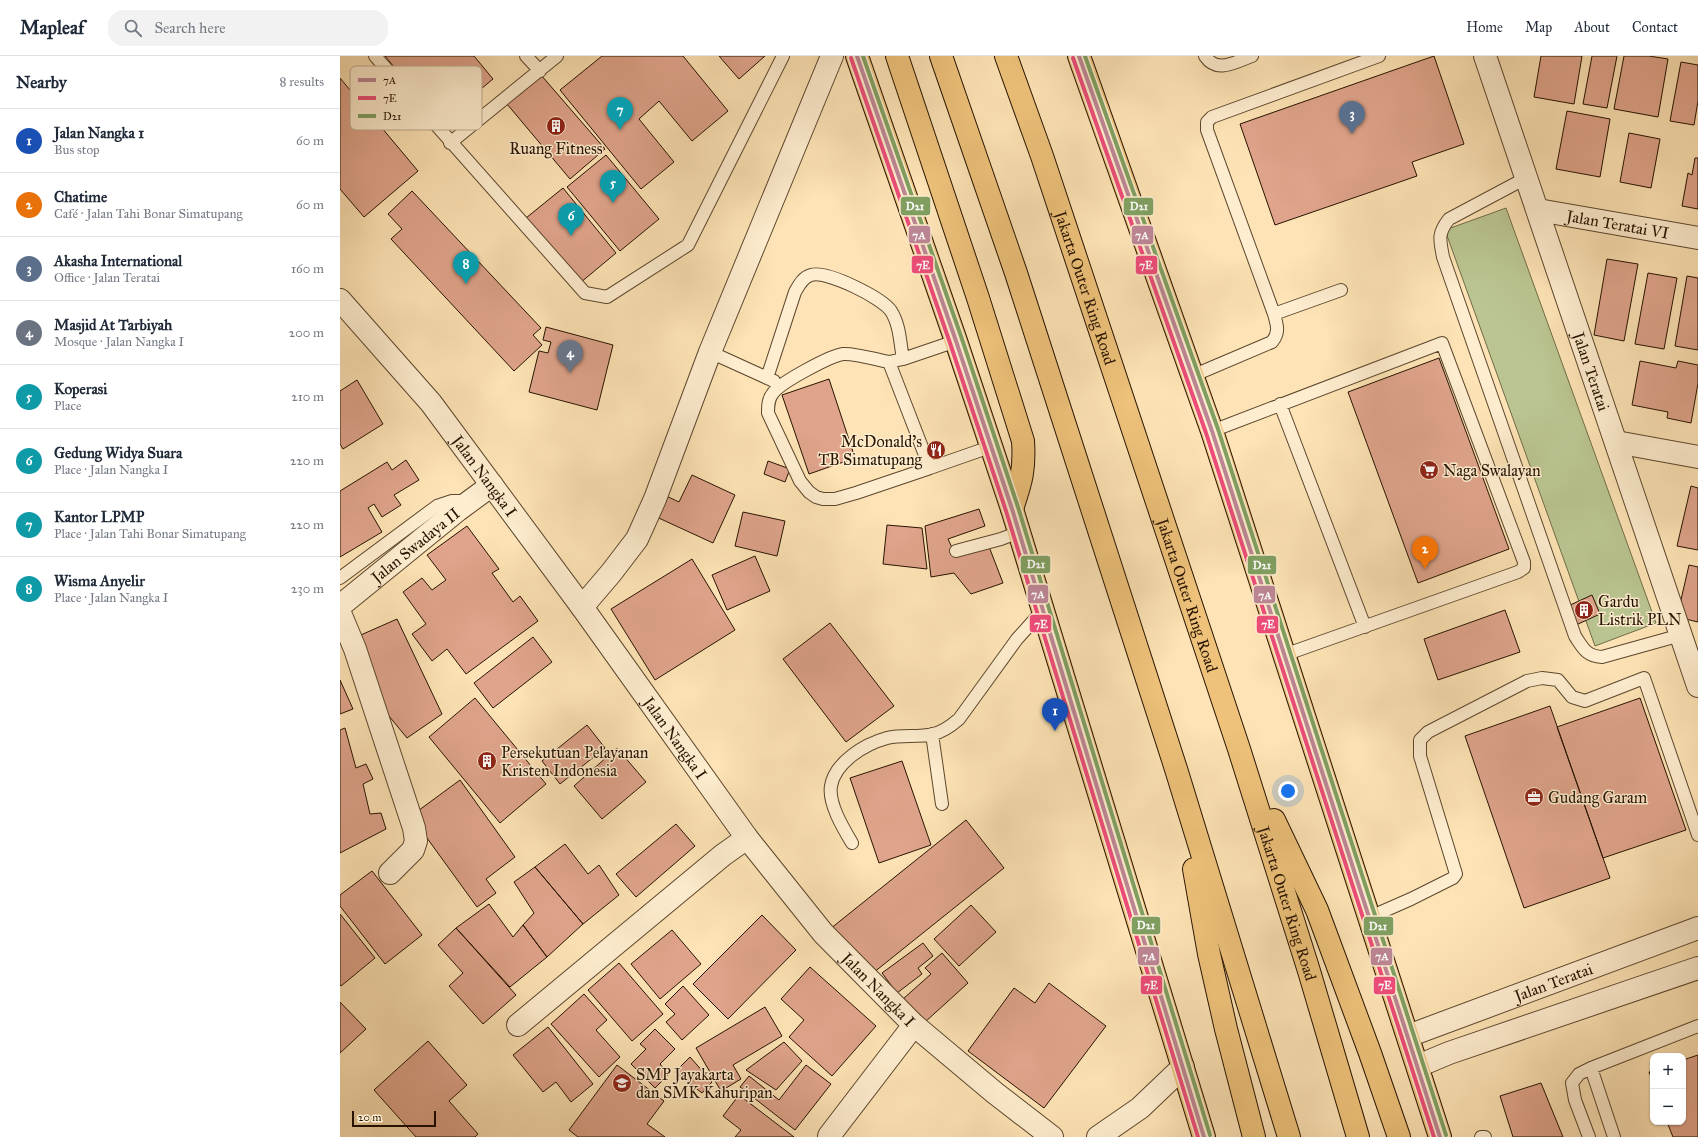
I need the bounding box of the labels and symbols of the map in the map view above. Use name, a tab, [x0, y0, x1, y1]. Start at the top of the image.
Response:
legend	[350, 66, 482, 130]
text: 7A	[383, 74, 397, 87]
text: 7E	[383, 92, 397, 105]
pin: 7	[607, 97, 633, 130]
pin: 3	[1339, 101, 1365, 134]
text: D21	[383, 110, 401, 123]
building icon: Ruang Fitness	[545, 115, 567, 137]
place label: Ruang Fitness	[509, 139, 603, 159]
pin: 5	[600, 170, 626, 203]
line badge: D21	[900, 196, 931, 216]
line badge: D21	[1123, 197, 1154, 216]
text: D21	[906, 200, 925, 213]
text: D21	[1130, 200, 1149, 213]
pin: 6	[558, 203, 584, 236]
street label: Jalan Teratai VI	[1563, 206, 1670, 243]
street label: Jakarta Outer Ring Road	[1049, 207, 1120, 367]
line badge: 7A	[908, 225, 931, 244]
line badge: 7A	[1131, 225, 1154, 245]
text: 7A	[912, 229, 926, 242]
text: 7A	[1135, 229, 1149, 242]
pin: 8	[453, 251, 479, 284]
line badge: 7E	[911, 255, 934, 274]
line badge: 7E	[1135, 255, 1158, 275]
text: 7E	[916, 259, 930, 272]
text: 7E	[1139, 259, 1153, 272]
street label: Jalan Teratai	[1567, 328, 1614, 414]
pin: 4	[557, 340, 583, 373]
street label: Jalan Nangka I	[446, 430, 521, 521]
place label: McDonald's TB Simatupang	[818, 432, 923, 470]
restaurant icon: McDonald's TB Simatupang	[925, 439, 947, 461]
supermarket icon: Naga Swalayan	[1418, 459, 1440, 481]
place label: Naga Swalayan	[1443, 461, 1541, 481]
street label: Jalan Swadaya II	[366, 504, 464, 589]
street label: Jakarta Outer Ring Road	[1151, 514, 1222, 675]
pin: 2	[1412, 536, 1438, 569]
line badge: D21	[1020, 555, 1051, 574]
line badge: D21	[1247, 555, 1277, 575]
text: D21	[1027, 558, 1046, 571]
text: D21	[1253, 559, 1272, 572]
line badge: 7A	[1027, 584, 1049, 604]
line badge: 7A	[1253, 585, 1276, 604]
text: 7A	[1031, 588, 1045, 601]
text: 7A	[1258, 589, 1272, 602]
place label: Gardu Listrik PLN	[1598, 592, 1682, 629]
building icon: Gardu Listrik PLN	[1573, 599, 1595, 621]
line badge: 7E	[1029, 614, 1052, 633]
line badge: 7E	[1256, 615, 1279, 634]
text: 7E	[1034, 618, 1048, 631]
text: 7E	[1261, 618, 1275, 631]
street label: Jalan Nangka I	[637, 692, 711, 783]
pin: 1	[1042, 698, 1068, 731]
place label: Persekutuan Pelayanan Kristen Indonesia	[501, 743, 649, 780]
building icon: Persekutuan Pelayanan Kristen Indonesia	[476, 750, 498, 772]
your location	[1278, 781, 1298, 801]
office icon: Gudang Garam	[1523, 786, 1545, 808]
place label: Gudang Garam	[1548, 788, 1648, 808]
street label: Jakarta Outer Ring Road	[1252, 822, 1320, 983]
line badge: D21	[1131, 916, 1161, 935]
line badge: D21	[1363, 916, 1394, 936]
text: D21	[1137, 919, 1156, 932]
text: D21	[1369, 920, 1388, 933]
line badge: 7A	[1137, 946, 1160, 966]
street label: Jalan Nangka I	[835, 947, 919, 1031]
line badge: 7A	[1370, 947, 1393, 966]
text: 7A	[1142, 950, 1156, 963]
text: 7A	[1375, 950, 1389, 963]
street label: Jalan Teratai	[1510, 959, 1596, 1007]
line badge: 7E	[1140, 975, 1163, 995]
line badge: 7E	[1373, 976, 1396, 995]
text: 7E	[1144, 979, 1158, 992]
text: 7E	[1378, 979, 1392, 992]
place label: SMP Jayakarta dan SMK Kahuripan	[636, 1065, 773, 1102]
school or university icon: SMP Jayakarta dan SMK Kahuripan	[611, 1072, 633, 1094]
scale bar	[352, 1109, 436, 1128]

